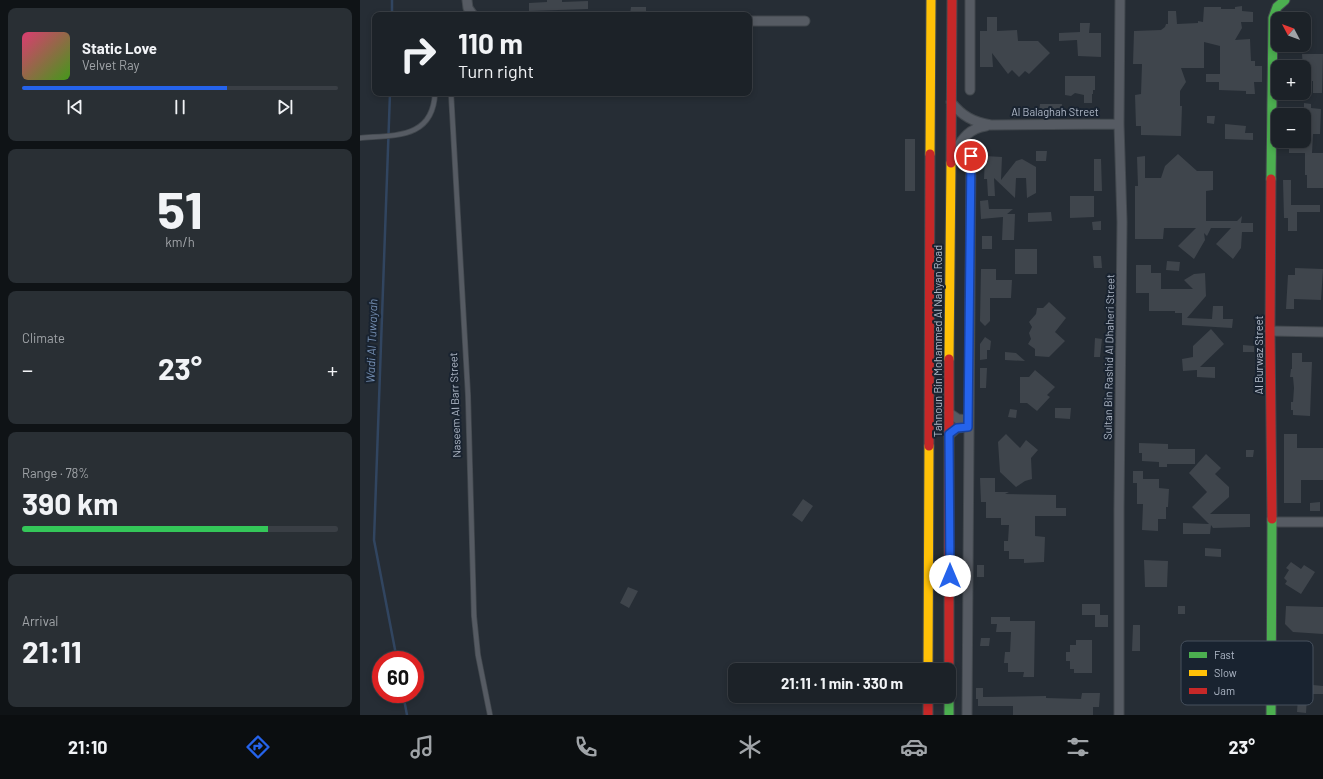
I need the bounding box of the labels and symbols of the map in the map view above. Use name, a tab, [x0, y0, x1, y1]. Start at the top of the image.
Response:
north arrow	[1271, 12, 1311, 52]
street label: Al Balaghah Street	[1011, 105, 1099, 118]
pin	[954, 139, 988, 173]
street label: Tahnoun Bin Mohammed Al Nahyan Road	[931, 245, 944, 437]
street label: Sultan Bin Rashid Al Dhaheri Street	[1101, 274, 1116, 440]
water label: Wadi Al Tuwayah	[363, 299, 379, 383]
street label: Al Burwaz Street	[1252, 316, 1265, 394]
street label: Naseem Al Barr Street	[446, 352, 463, 458]
position arrow	[929, 555, 971, 597]
legend	[1181, 641, 1313, 705]
text: Fast	[1214, 648, 1235, 661]
speed limit sign: 60	[372, 651, 424, 703]
text: Slow	[1214, 666, 1237, 679]
text: Jam	[1214, 684, 1235, 697]

